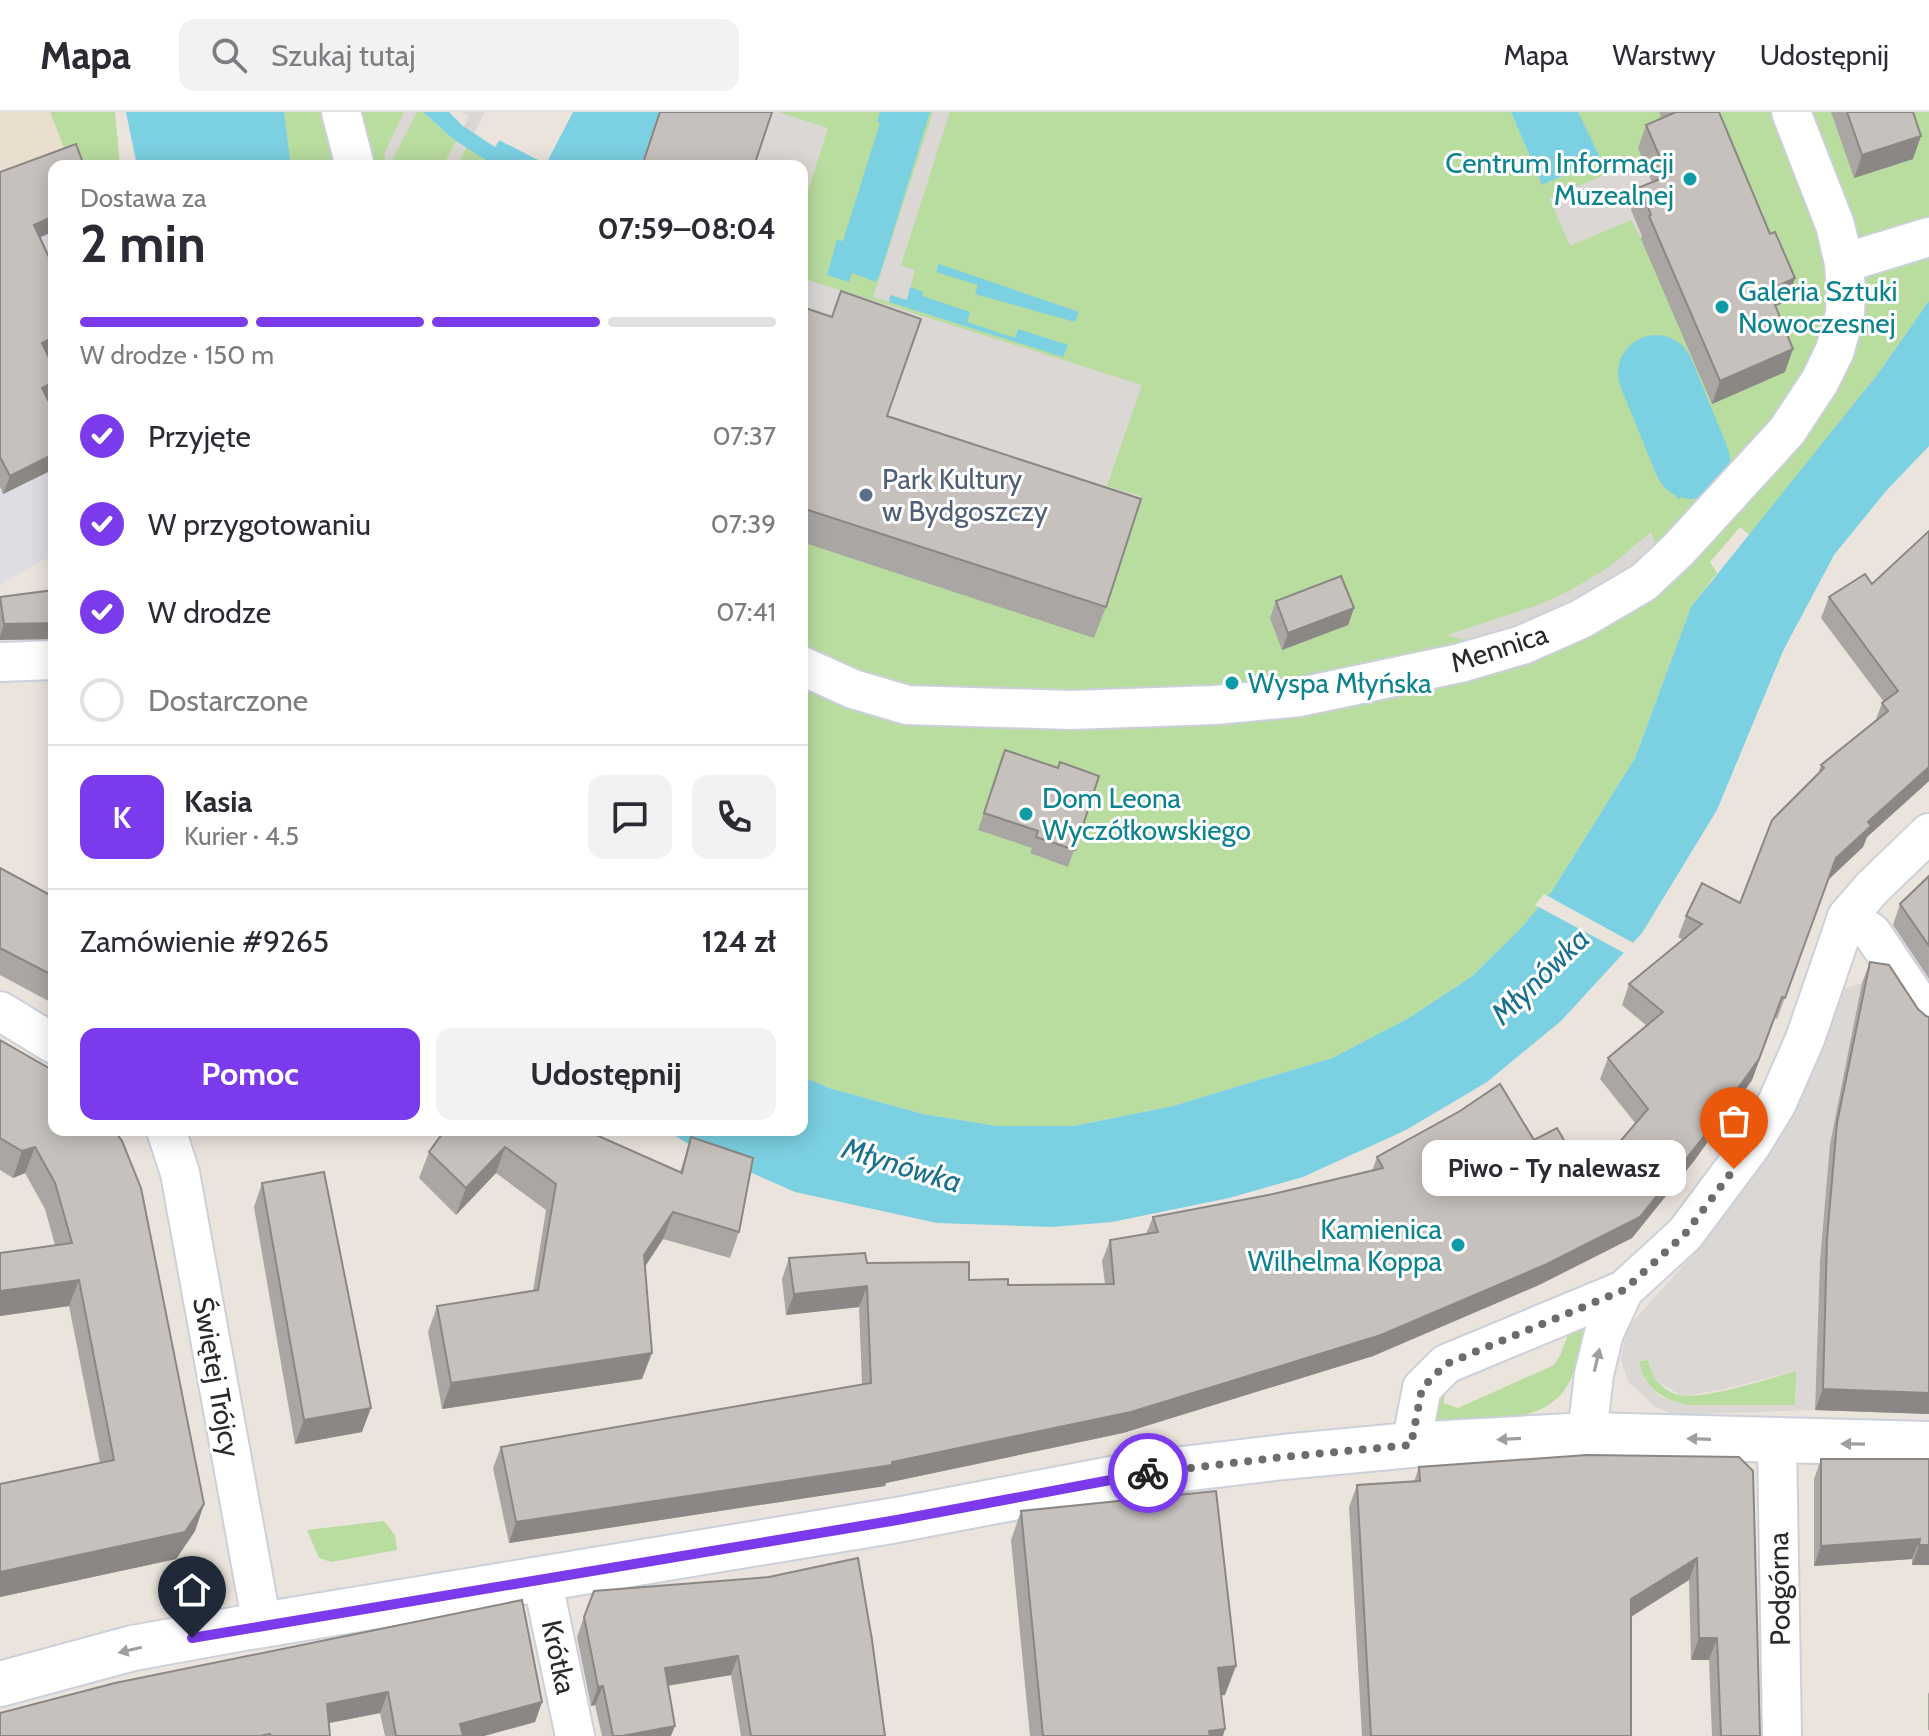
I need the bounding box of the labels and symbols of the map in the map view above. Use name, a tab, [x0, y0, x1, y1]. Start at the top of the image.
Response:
place label: Centrum Informacji Muzealnej	[1445, 146, 1674, 212]
marker: Centrum Informacji Muzealnej	[1681, 170, 1699, 188]
place label: Galeria Sztuki Nowoczesnej	[1738, 274, 1897, 340]
marker: Galeria Sztuki Nowoczesnej	[1713, 298, 1731, 316]
place label: Park Kultury w Bydgoszczy	[882, 462, 1048, 528]
marker: Park Kultury w Bydgoszczy	[857, 486, 875, 504]
street label: Mennica	[1446, 616, 1552, 680]
place label: Wyspa Młyńska	[1248, 666, 1432, 700]
marker: Wyspa Młyńska	[1223, 674, 1241, 692]
place label: Dom Leona Wyczółkowskiego	[1042, 781, 1251, 847]
marker: Dom Leona Wyczółkowskiego	[1017, 805, 1035, 823]
water label: Młynówka	[1482, 920, 1597, 1033]
pin	[1700, 1087, 1768, 1169]
water label: Młynówka	[837, 1129, 966, 1201]
callout: Piwo - Ty nalewasz	[1422, 1141, 1686, 1197]
place label: Kamienica Wilhelma Koppa	[1248, 1212, 1443, 1278]
marker: Kamienica Wilhelma Koppa	[1449, 1236, 1467, 1254]
street label: Świętej Trójcy	[186, 1294, 248, 1460]
one-way arrow	[1592, 1348, 1604, 1373]
one-way arrow	[1496, 1432, 1521, 1445]
courier	[1108, 1433, 1188, 1513]
one-way arrow	[1686, 1433, 1711, 1446]
one-way arrow	[1840, 1437, 1865, 1450]
street label: Podgórna	[1761, 1531, 1797, 1646]
pin	[158, 1556, 226, 1638]
street label: Krótka	[535, 1617, 584, 1698]
one-way arrow	[118, 1644, 143, 1656]

